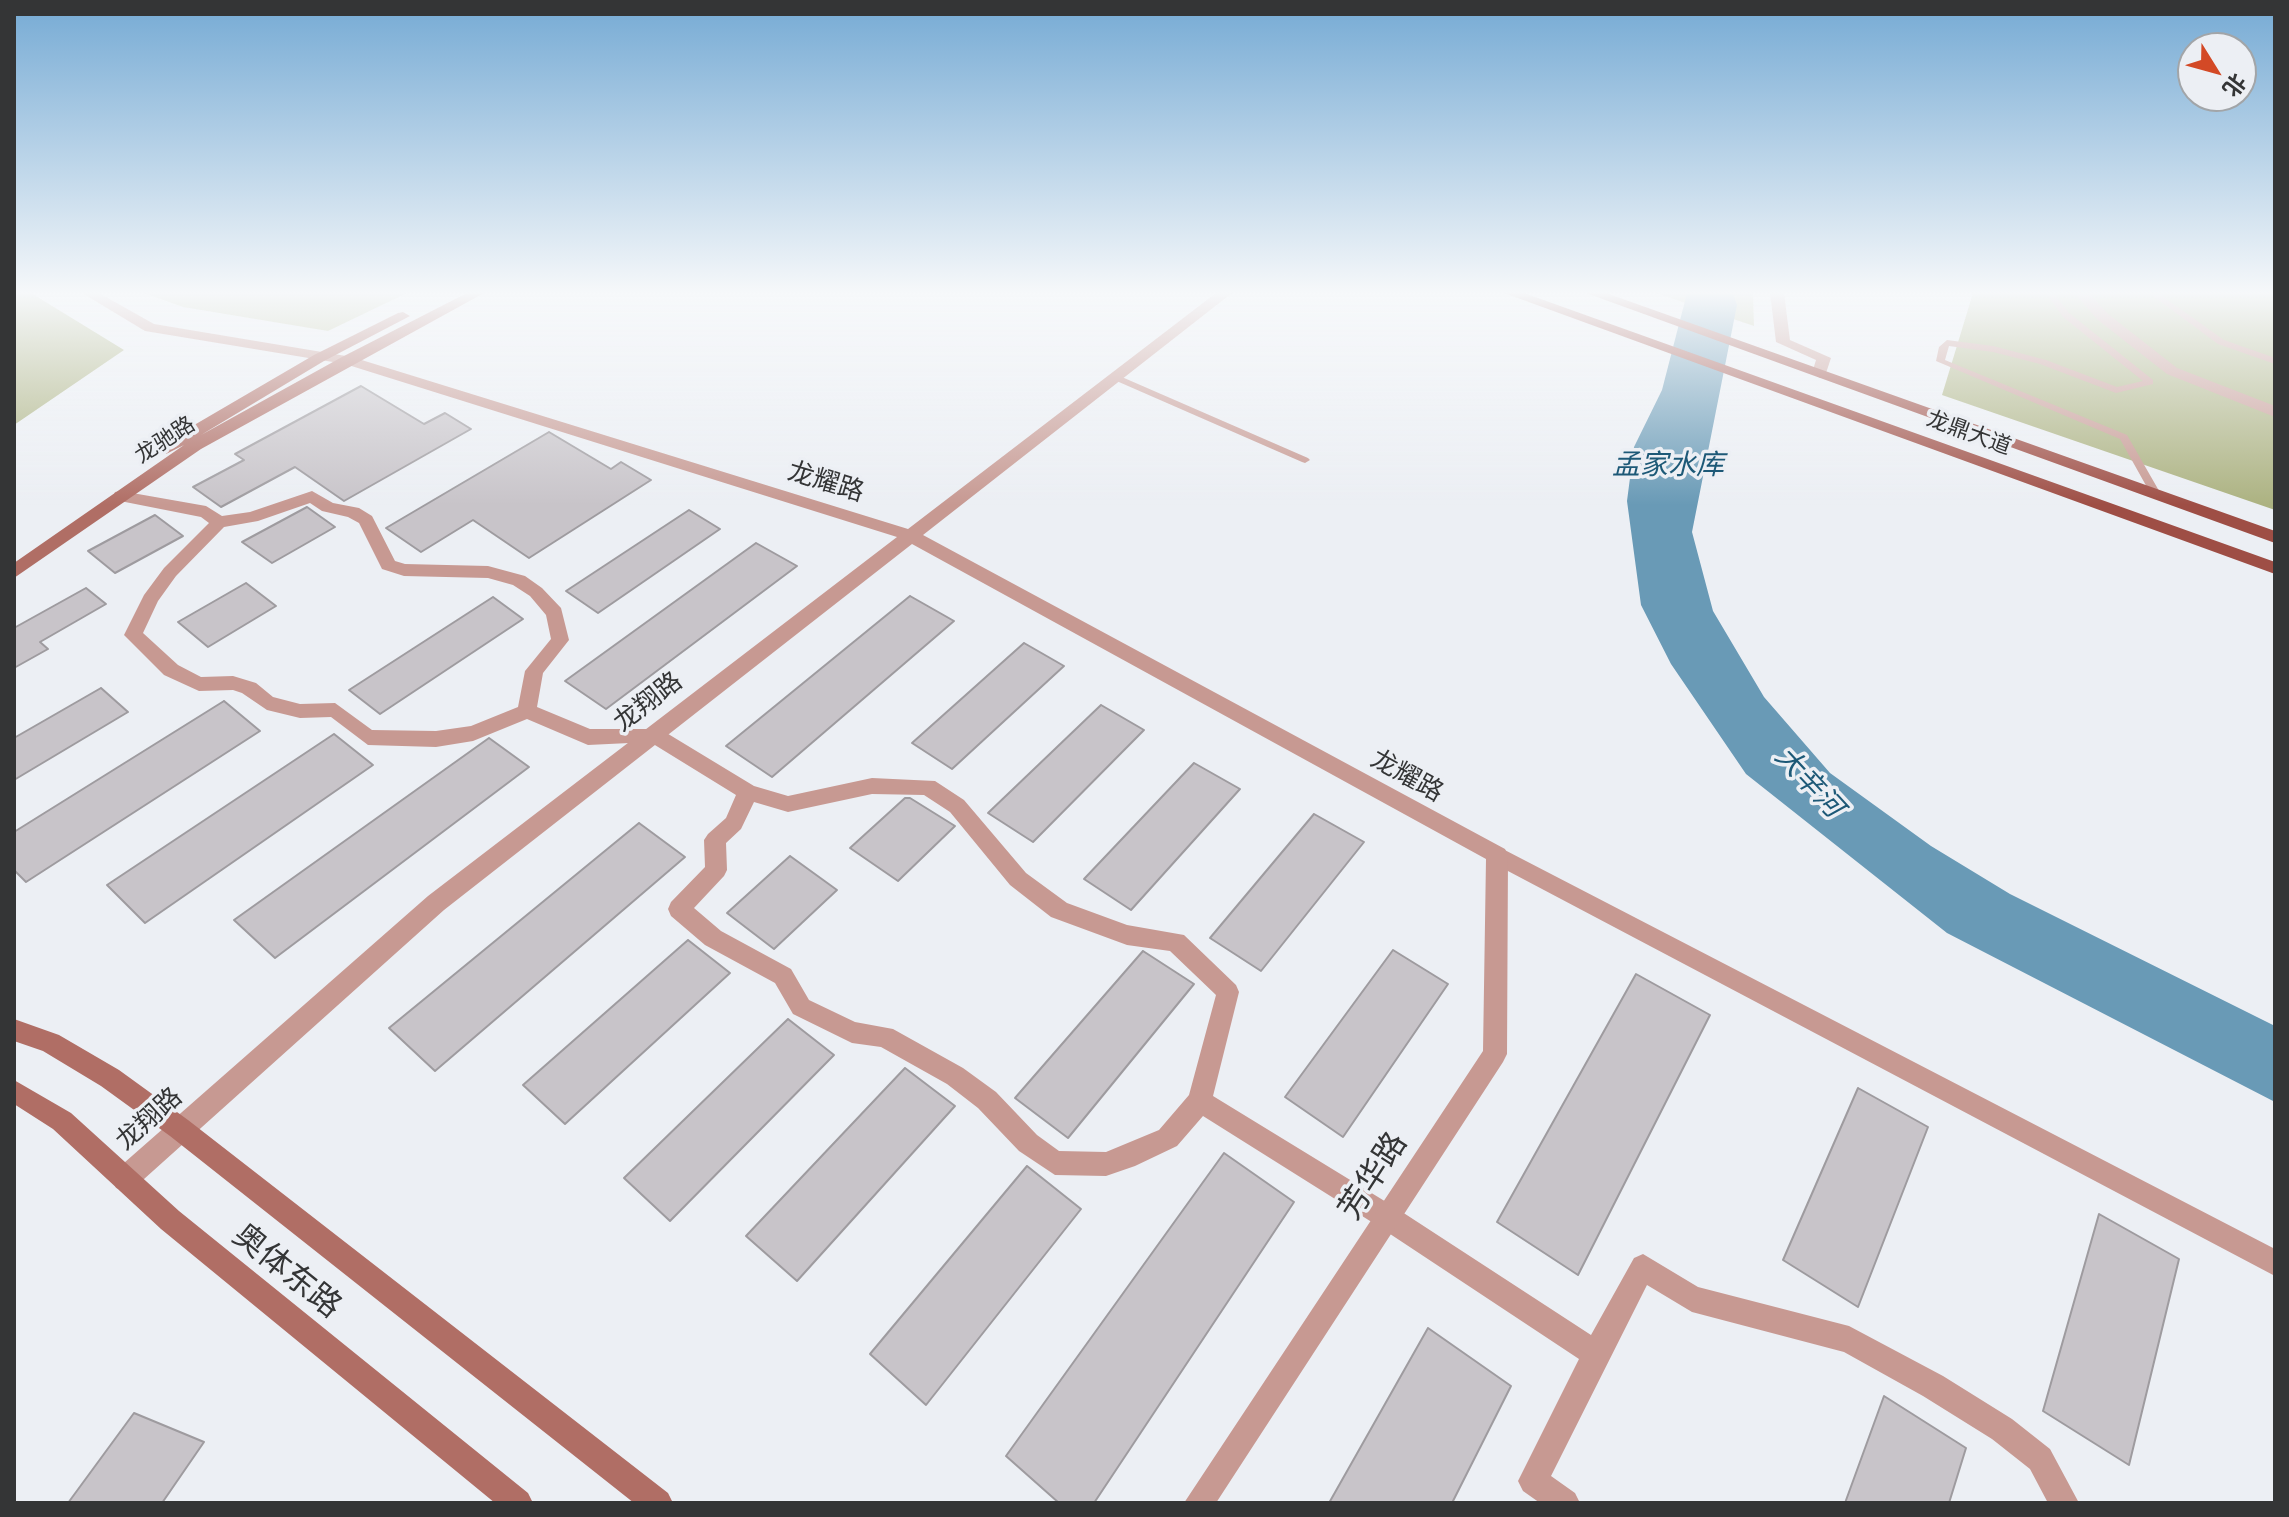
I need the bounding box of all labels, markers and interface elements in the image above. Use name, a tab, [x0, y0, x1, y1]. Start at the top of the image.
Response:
north arrow	[2177, 32, 2257, 112]
text: 北	[2218, 69, 2252, 102]
street label: 龙鼎大道	[1923, 406, 2015, 460]
street label: 龙驰路	[130, 411, 200, 469]
water label: 孟家水库	[1612, 448, 1724, 482]
street label: 龙耀路	[784, 456, 868, 508]
street label: 龙翔路	[608, 666, 688, 738]
water label: 大辛河	[1768, 740, 1850, 824]
street label: 龙耀路	[1365, 743, 1449, 809]
street label: 龙翔路	[110, 1081, 188, 1157]
street label: 芳华路	[1331, 1125, 1415, 1227]
street label: 奥体东路	[225, 1216, 349, 1326]

